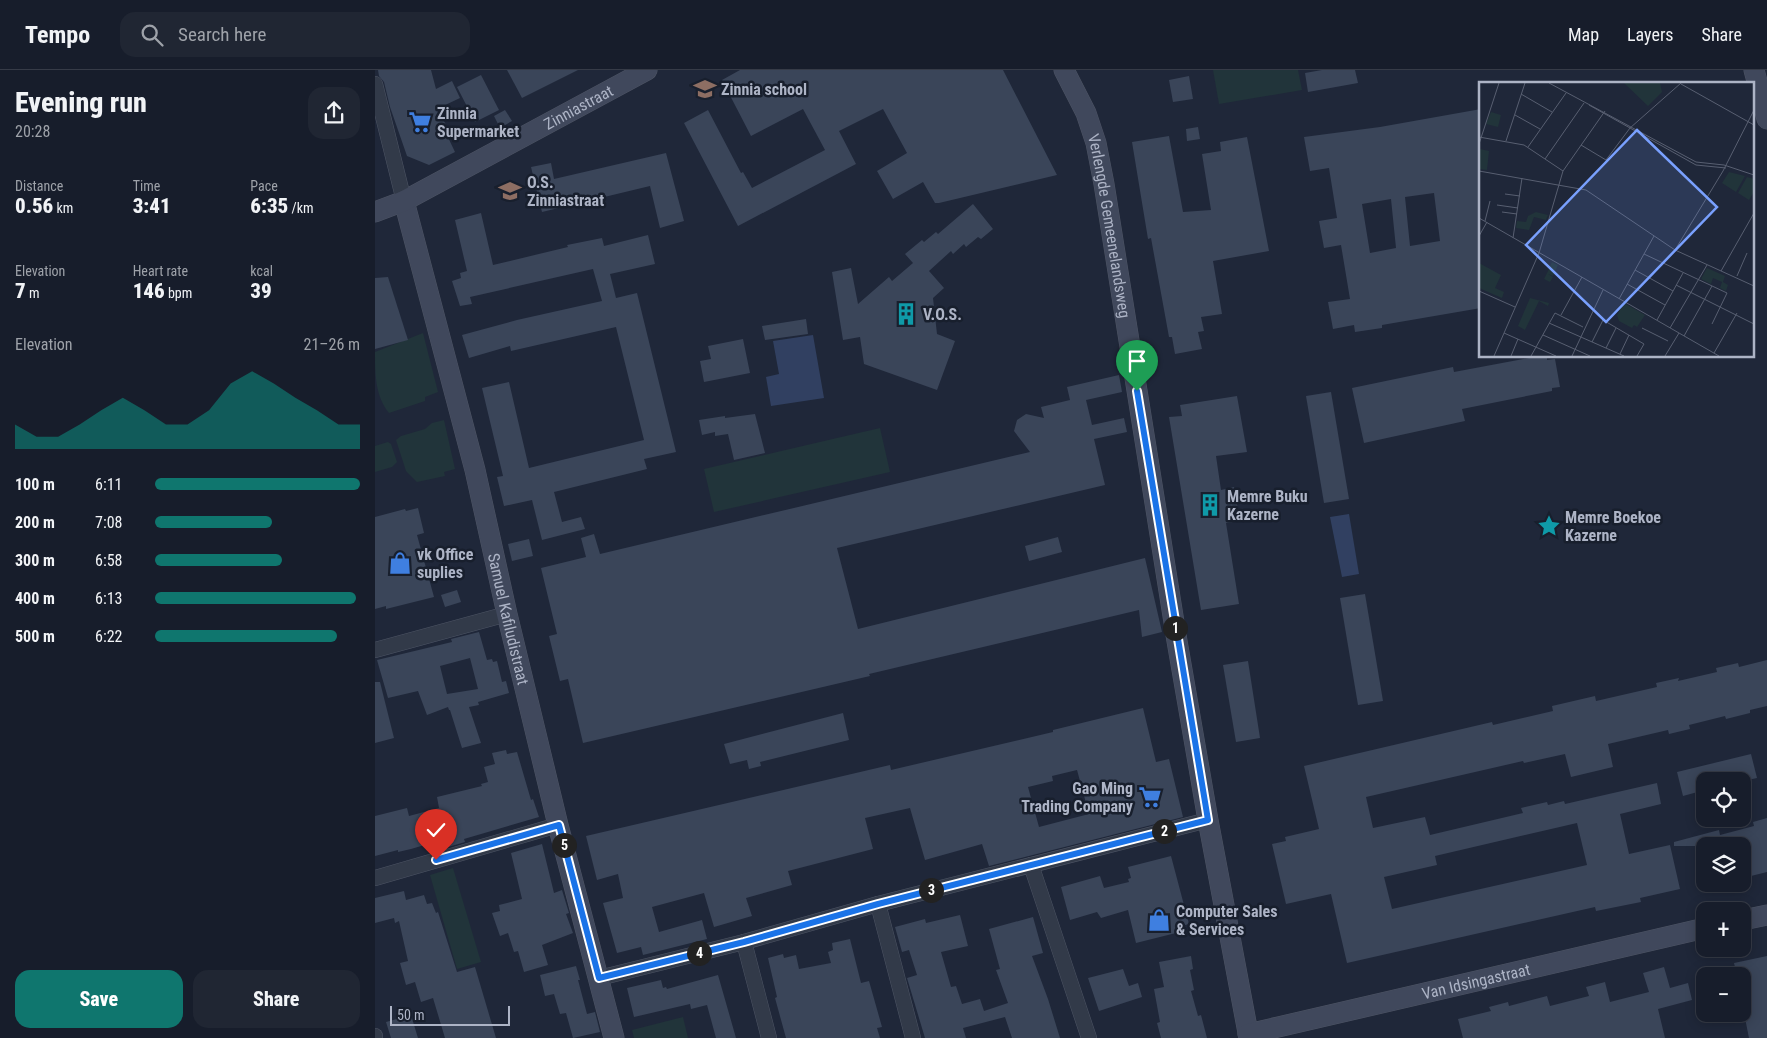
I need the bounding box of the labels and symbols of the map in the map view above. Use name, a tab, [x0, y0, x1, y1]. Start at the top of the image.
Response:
school or university icon: Zinnia school	[692, 76, 718, 102]
place label: Zinnia school	[721, 80, 807, 99]
street label: Zinniastraat	[541, 81, 616, 133]
inset map	[1479, 82, 1755, 358]
place label: Zinnia Supermarket	[437, 104, 519, 141]
supermarket icon: Zinnia Supermarket	[407, 109, 433, 135]
street label: Verlengde Gemeenelandsweg	[1084, 131, 1135, 319]
place label: O.S. Zinniastraat	[527, 173, 604, 210]
school or university icon: O.S. Zinniastraat	[497, 178, 523, 204]
building icon: V.O.S.	[893, 301, 919, 327]
place label: V.O.S.	[923, 305, 962, 324]
pin	[1116, 340, 1158, 391]
place label: Memre Buku Kazerne	[1227, 487, 1308, 524]
building icon: Memre Buku Kazerne	[1197, 492, 1223, 518]
place label: Memre Boekoe Kazerne	[1565, 508, 1661, 545]
place icon: Memre Boekoe Kazerne	[1536, 513, 1562, 539]
place label: vk Office suplies	[417, 545, 474, 582]
shop icon: vk Office suplies	[387, 550, 413, 576]
street label: Samuel Kafiludistraat	[484, 551, 533, 687]
pin: 1	[1163, 616, 1187, 640]
place label: Gao Ming Trading Company	[1021, 779, 1133, 816]
supermarket icon: Gao Ming Trading Company	[1137, 784, 1163, 810]
pin	[415, 809, 457, 860]
pin: 2	[1151, 818, 1177, 844]
pin: 5	[551, 832, 577, 858]
pin: 3	[919, 878, 943, 902]
place label: Computer Sales & Services	[1176, 902, 1277, 939]
shop icon: Computer Sales & Services	[1146, 907, 1172, 933]
pin: 4	[687, 940, 711, 966]
street label: Van Idsingastraat	[1420, 959, 1532, 1003]
scale bar	[390, 1003, 510, 1026]

